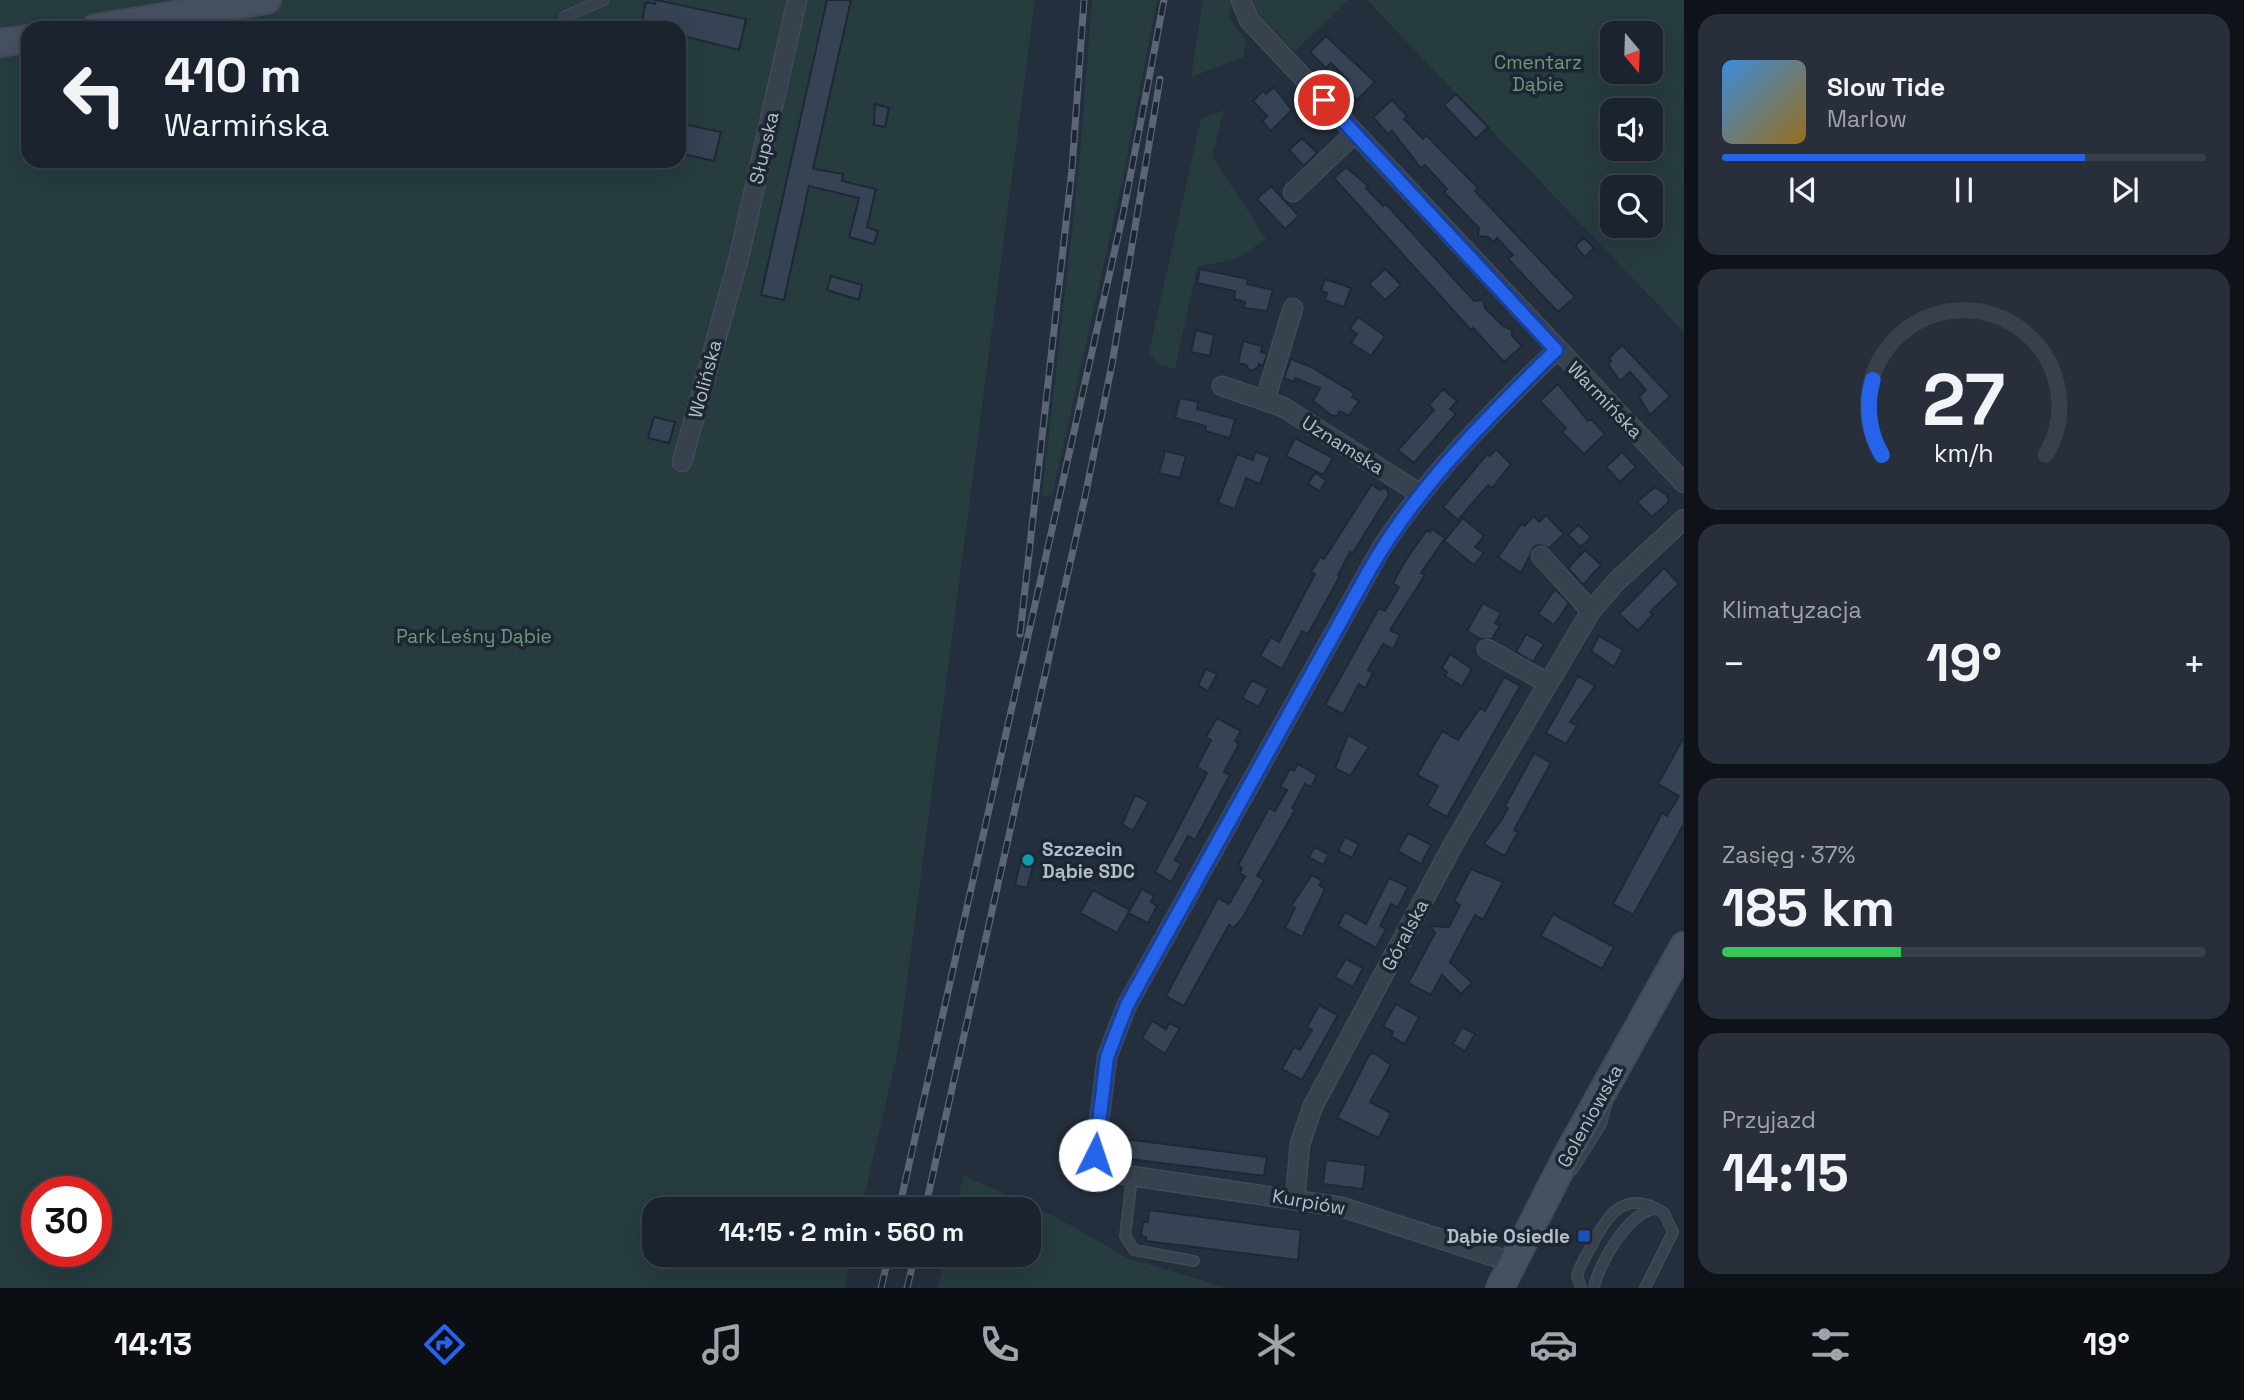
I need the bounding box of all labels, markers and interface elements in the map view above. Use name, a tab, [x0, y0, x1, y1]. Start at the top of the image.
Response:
north arrow	[1600, 21, 1662, 84]
map controls	[1600, 21, 1663, 238]
text: 410 m	[164, 44, 302, 106]
icon: left	[49, 49, 140, 140]
park label: Cmentarz Dąbie	[1494, 50, 1582, 97]
pin	[1294, 70, 1354, 130]
text: Slow Tide	[1827, 70, 1945, 104]
icon: arrive	[1305, 81, 1343, 119]
button: sound	[1600, 98, 1663, 161]
text: Marlow	[1827, 104, 1907, 134]
text: Warmińska	[164, 105, 329, 145]
street label: Słupska	[744, 109, 784, 187]
icon: previous	[1784, 171, 1822, 209]
icon: pause	[1945, 171, 1983, 209]
icon: next	[2106, 171, 2144, 209]
button: search	[1600, 175, 1663, 238]
street label: Wolińska	[683, 337, 727, 421]
text: 27	[1923, 354, 2005, 447]
street label: Warmińska	[1562, 356, 1648, 444]
street label: Uznamska	[1297, 410, 1389, 480]
text: km/h	[1934, 437, 1994, 469]
text: Klimatyzacja	[1722, 595, 1862, 625]
park label: Park Leśny Dąbie	[396, 624, 552, 649]
text: 19°	[1926, 630, 2002, 696]
text: −	[1722, 640, 1746, 688]
text: +	[2182, 640, 2206, 688]
place label: Szczecin Dąbie SDC	[1042, 837, 1135, 884]
text: Zasięg · 37%	[1722, 840, 1855, 870]
marker: Szczecin Dąbie SDC	[1020, 852, 1036, 868]
text: 185 km	[1722, 875, 1895, 941]
street label: Góralska	[1376, 895, 1434, 975]
street label: Goleniowska	[1551, 1060, 1629, 1172]
text: Przyjazd	[1722, 1105, 1816, 1135]
position arrow	[1058, 1118, 1132, 1192]
text: 14:15	[1722, 1140, 1849, 1206]
speed limit sign: 30	[21, 1176, 112, 1267]
street label: Kurpiów	[1270, 1183, 1348, 1221]
text: 14:15 · 2 min · 560 m	[719, 1215, 964, 1249]
place label: Dąbie Osiedle	[1446, 1224, 1570, 1249]
marker: Dąbie Osiedle	[1576, 1228, 1592, 1244]
icon: directions	[420, 1320, 469, 1369]
icon: music	[698, 1320, 747, 1369]
icon: phone	[975, 1320, 1024, 1369]
icon: climate	[1252, 1320, 1301, 1369]
icon: car	[1529, 1320, 1578, 1369]
icon: filters	[1806, 1320, 1855, 1369]
text: 14:13	[114, 1324, 192, 1364]
text: 19°	[2083, 1324, 2130, 1364]

